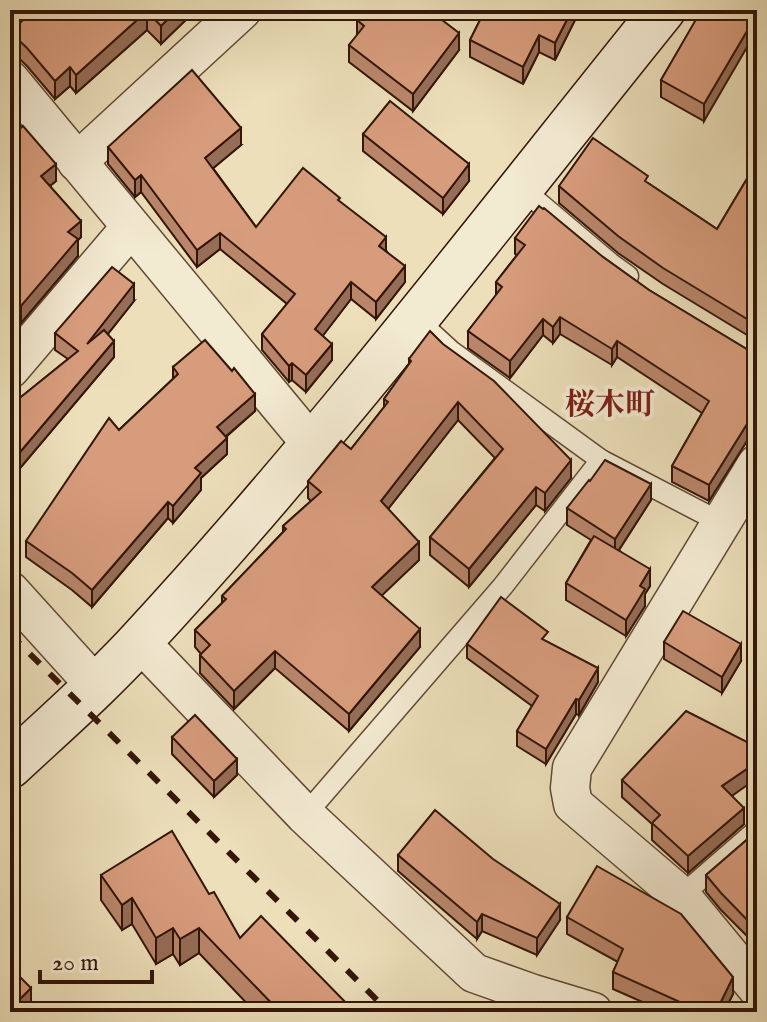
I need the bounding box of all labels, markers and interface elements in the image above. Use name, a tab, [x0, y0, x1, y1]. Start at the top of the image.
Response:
district label: 桜木町	[565, 387, 655, 425]
scale bar	[40, 934, 152, 984]
text: 20 m	[52, 948, 99, 979]

